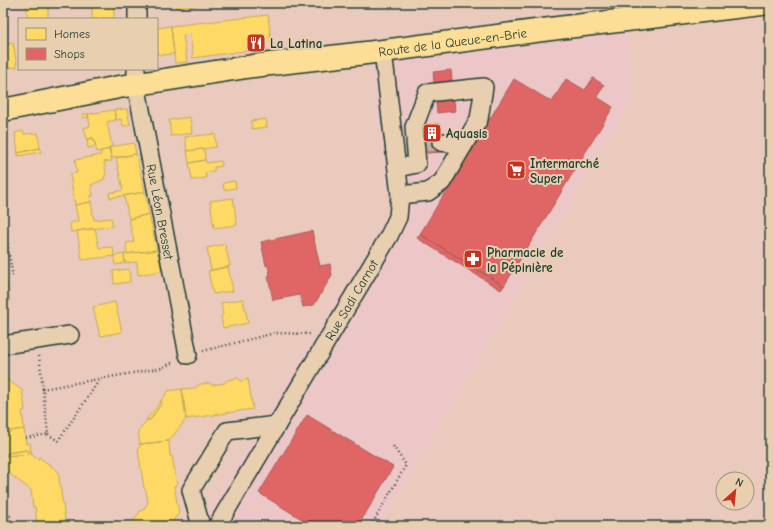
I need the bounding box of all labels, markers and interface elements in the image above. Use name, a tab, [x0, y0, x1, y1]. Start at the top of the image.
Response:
legend	[18, 18, 158, 70]
street label: Route de la Queue-en-Brie	[378, 25, 528, 59]
text: Homes	[54, 27, 90, 41]
restaurant icon: La Latina	[245, 32, 267, 54]
place label: La Latina	[270, 36, 322, 51]
text: Shops	[54, 47, 85, 61]
building icon: Aquasis	[421, 122, 443, 144]
place label: Aquasis	[446, 126, 488, 141]
place label: Intermarché Super	[530, 156, 600, 186]
supermarket icon: Intermarché Super	[505, 159, 527, 181]
street label: Rue Léon Bresset	[144, 163, 177, 262]
place label: Pharmacie de la Pépinière	[487, 245, 564, 275]
pharmacy icon: Pharmacie de la Pépinière	[462, 248, 484, 270]
street label: Rue Sadi Carnot	[322, 256, 381, 343]
north arrow	[715, 471, 755, 511]
text: N	[733, 475, 745, 490]

